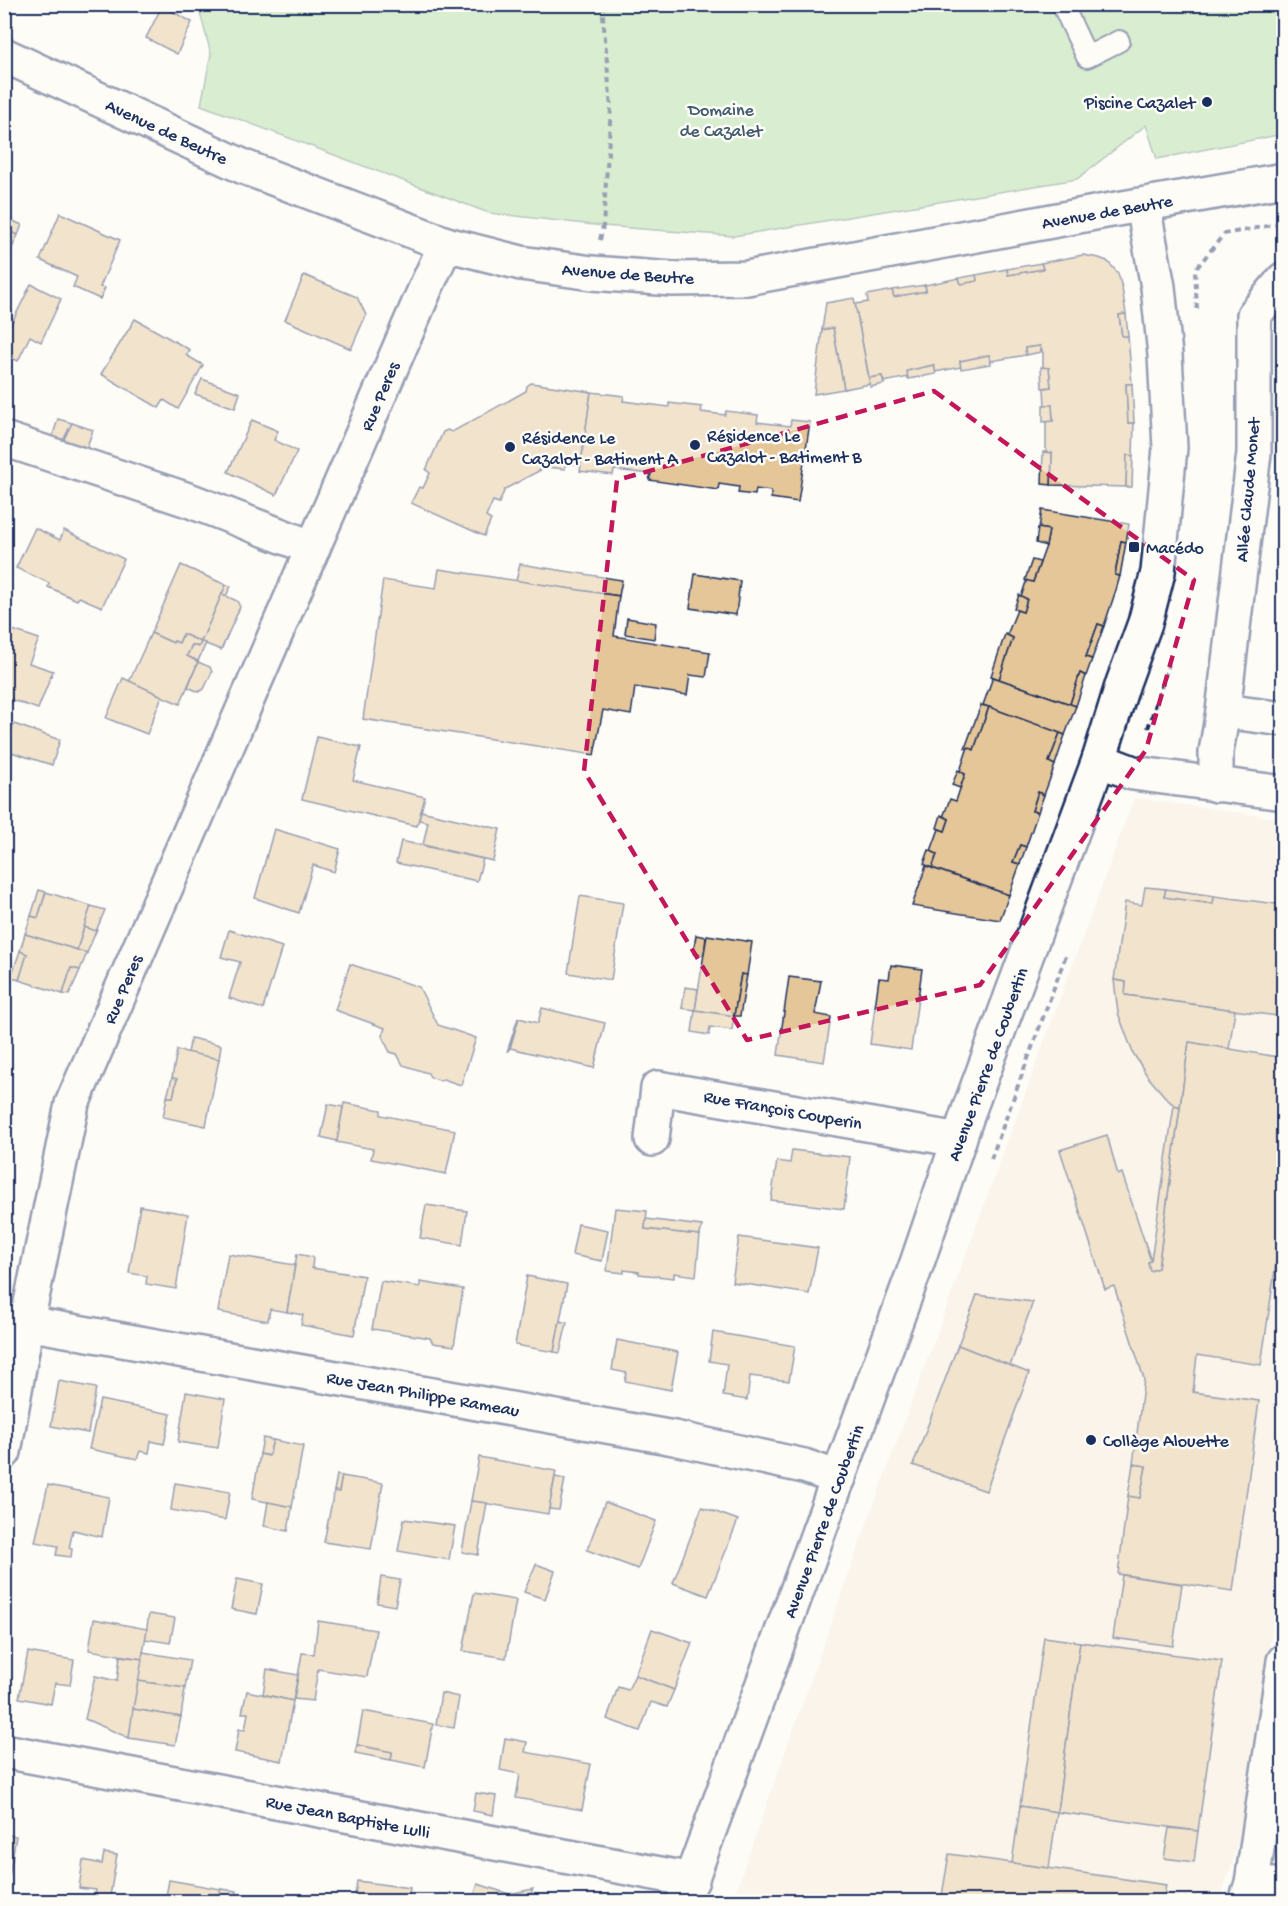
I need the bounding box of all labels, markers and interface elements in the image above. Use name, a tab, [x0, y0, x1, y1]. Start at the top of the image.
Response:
place label: Piscine Cazalet	[1083, 94, 1197, 115]
marker: Piscine Cazalet	[1200, 95, 1214, 109]
street label: Avenue de Beutre	[101, 96, 231, 171]
park label: Domaine de Cazalet	[680, 101, 764, 143]
street label: Avenue de Beutre	[1040, 191, 1175, 235]
street label: Avenue de Beutre	[561, 260, 695, 291]
street label: Rue Peres	[357, 358, 406, 435]
street label: Allée Claude Monet	[1233, 416, 1266, 563]
place label: Résidence Le Cazalot - Batiment B	[707, 427, 862, 469]
place label: Résidence Le Cazalot - Batiment A	[522, 429, 679, 471]
marker: Résidence Le Cazalot - Batiment B	[688, 438, 702, 452]
marker: Résidence Le Cazalot - Batiment A	[503, 440, 517, 454]
place label: Macédo	[1146, 539, 1204, 560]
marker: Macédo	[1127, 540, 1141, 554]
street label: Rue Peres	[100, 951, 149, 1028]
street label: Avenue Pierre de Coubertin	[945, 965, 1034, 1165]
street label: Rue François Couperin	[702, 1087, 864, 1136]
street label: Rue Jean Philippe Rameau	[324, 1368, 521, 1423]
street label: Avenue Pierre de Coubertin	[781, 1422, 870, 1622]
place label: Collège Alouette	[1103, 1432, 1229, 1453]
marker: Collège Alouette	[1084, 1433, 1098, 1447]
street label: Rue Jean Baptiste Lulli	[264, 1792, 431, 1845]

